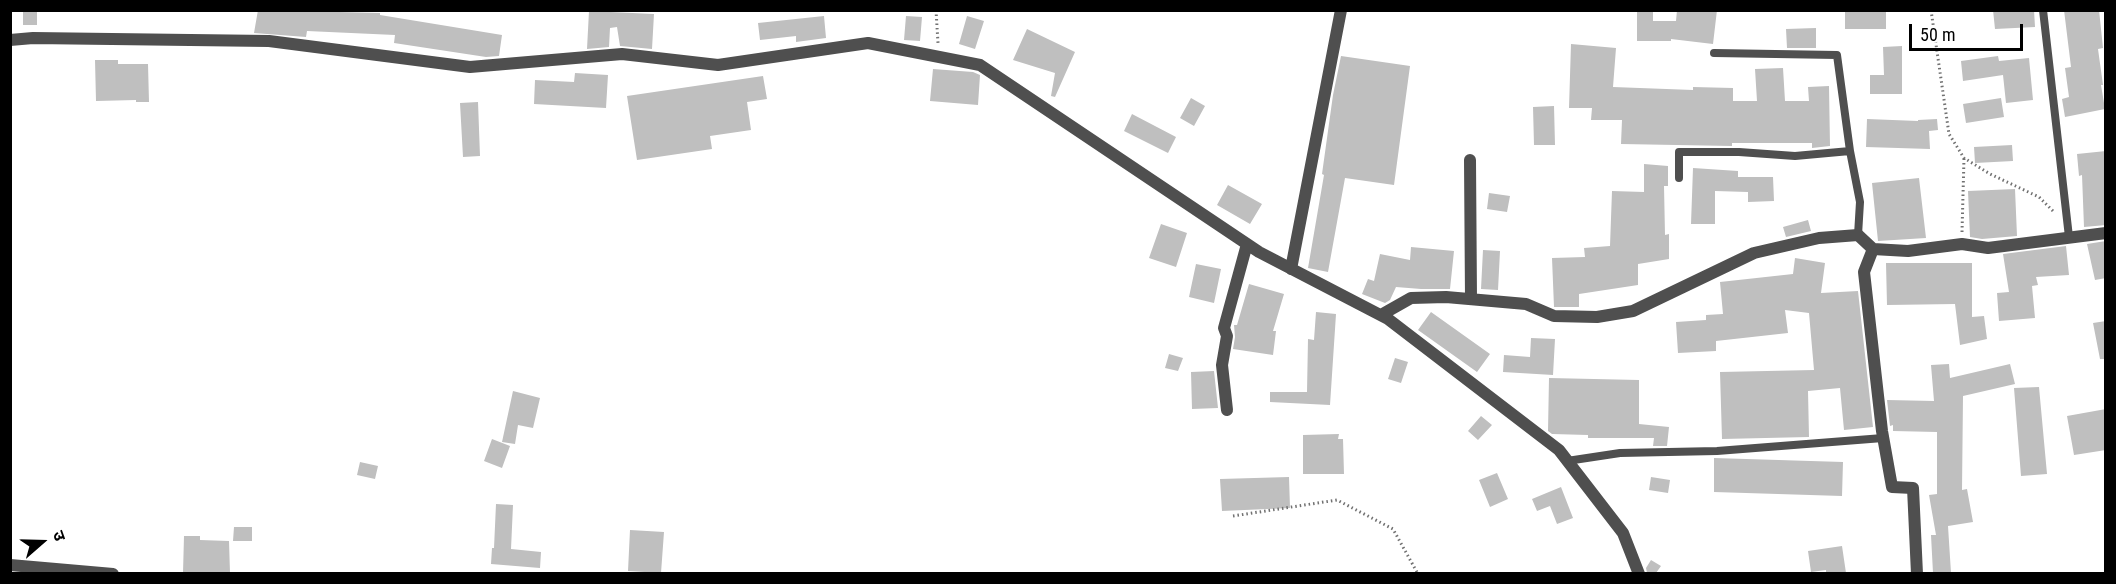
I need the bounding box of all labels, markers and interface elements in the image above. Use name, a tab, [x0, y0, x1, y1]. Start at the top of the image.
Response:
scale bar	[1912, 12, 2026, 50]
text: 50 m	[1920, 24, 1955, 45]
north arrow	[12, 512, 72, 572]
text: उ	[49, 528, 70, 543]

